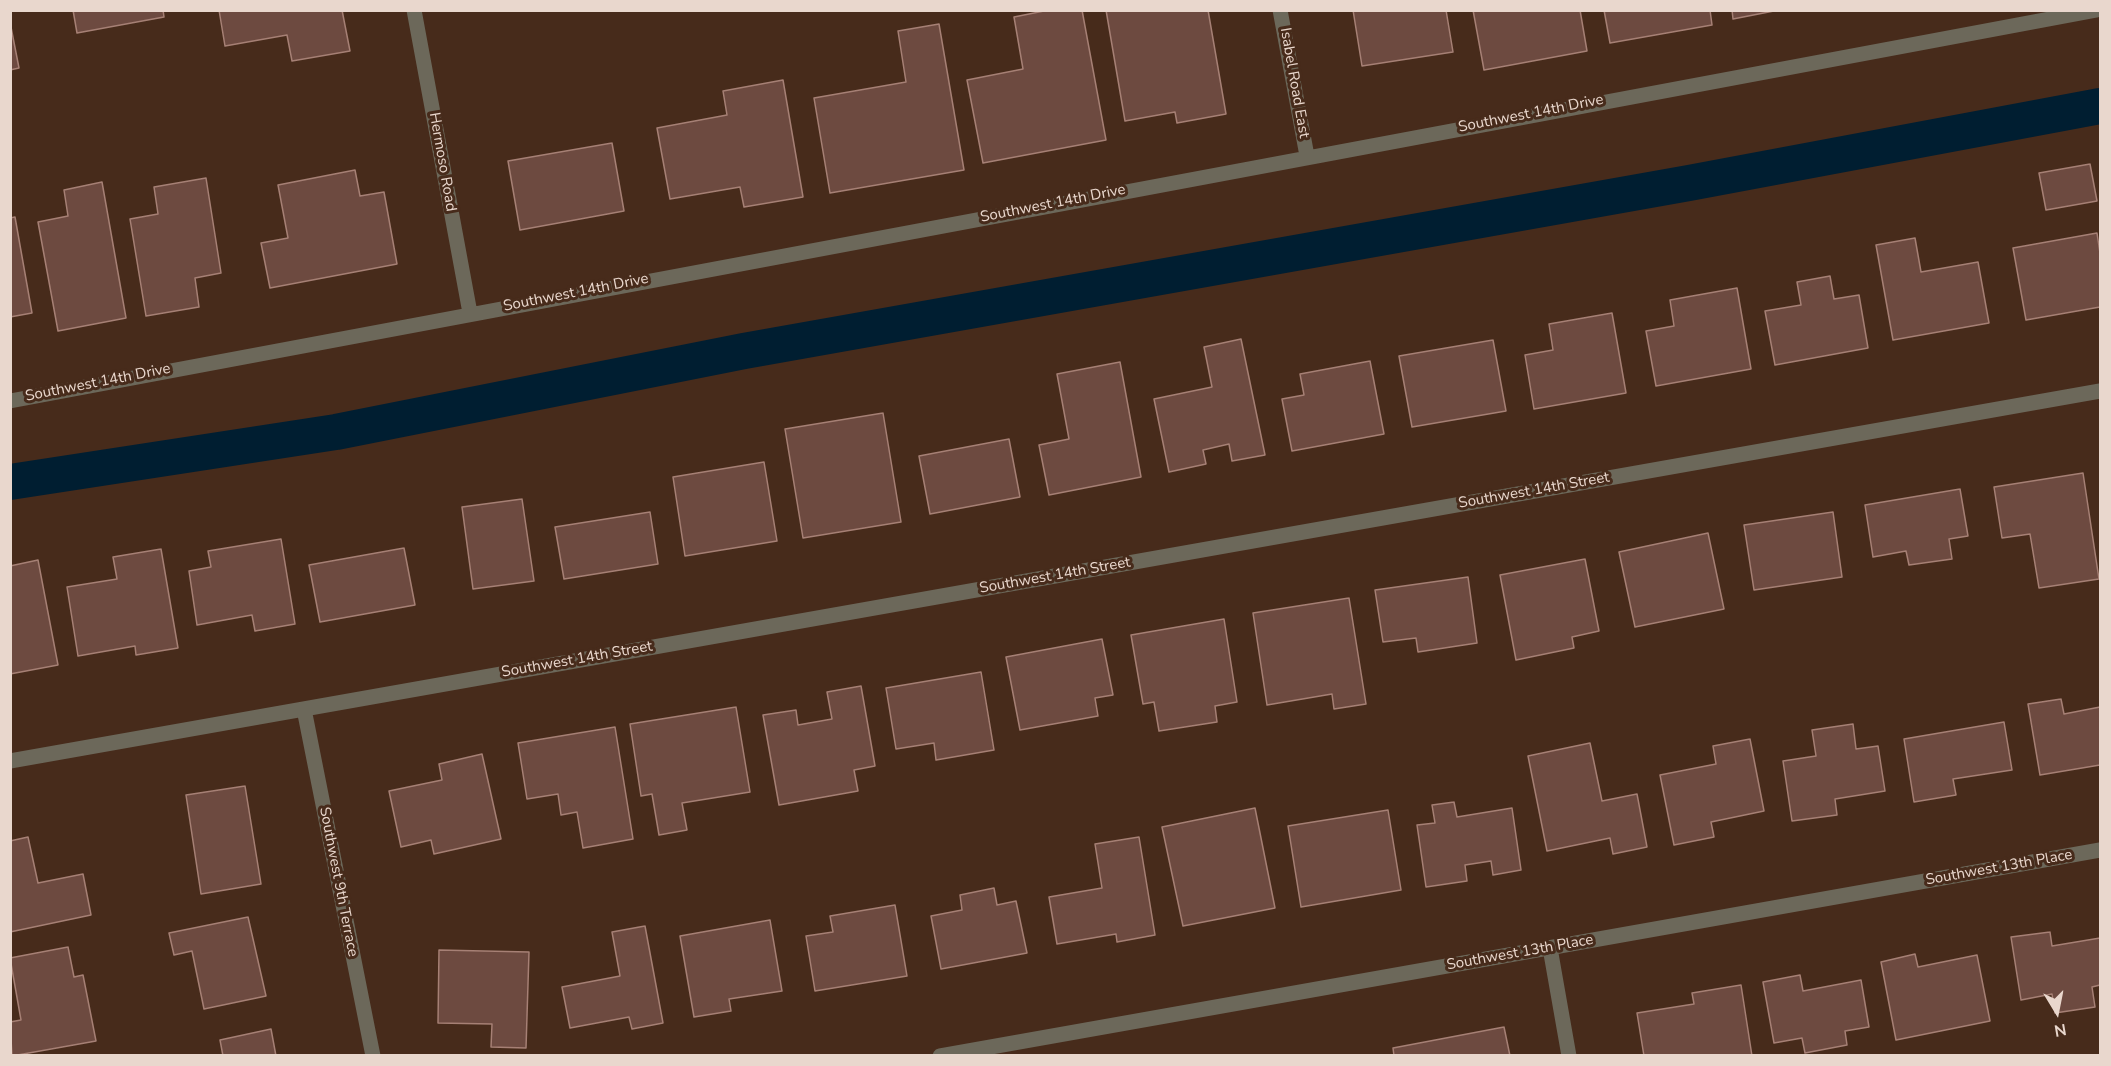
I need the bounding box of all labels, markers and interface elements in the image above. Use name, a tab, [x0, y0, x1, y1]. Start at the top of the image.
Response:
street label: Isabel Road East	[1275, 26, 1313, 140]
street label: Southwest 14th Drive	[1457, 91, 1605, 137]
street label: Hermoso Road	[424, 111, 460, 213]
street label: Southwest 14th Drive	[979, 181, 1127, 227]
street label: Southwest 14th Drive	[502, 270, 650, 316]
street label: Southwest 14th Drive	[24, 360, 172, 406]
street label: Southwest 14th Street	[1457, 469, 1611, 513]
street label: Southwest 14th Street	[978, 554, 1132, 598]
street label: Southwest 14th Street	[500, 638, 654, 682]
street label: Southwest 9th Terrace	[315, 806, 361, 958]
street label: Southwest 13th Place	[1924, 846, 2074, 890]
street label: Southwest 13th Place	[1445, 931, 1595, 975]
north arrow	[2027, 982, 2087, 1042]
text: N	[2052, 1018, 2068, 1042]

